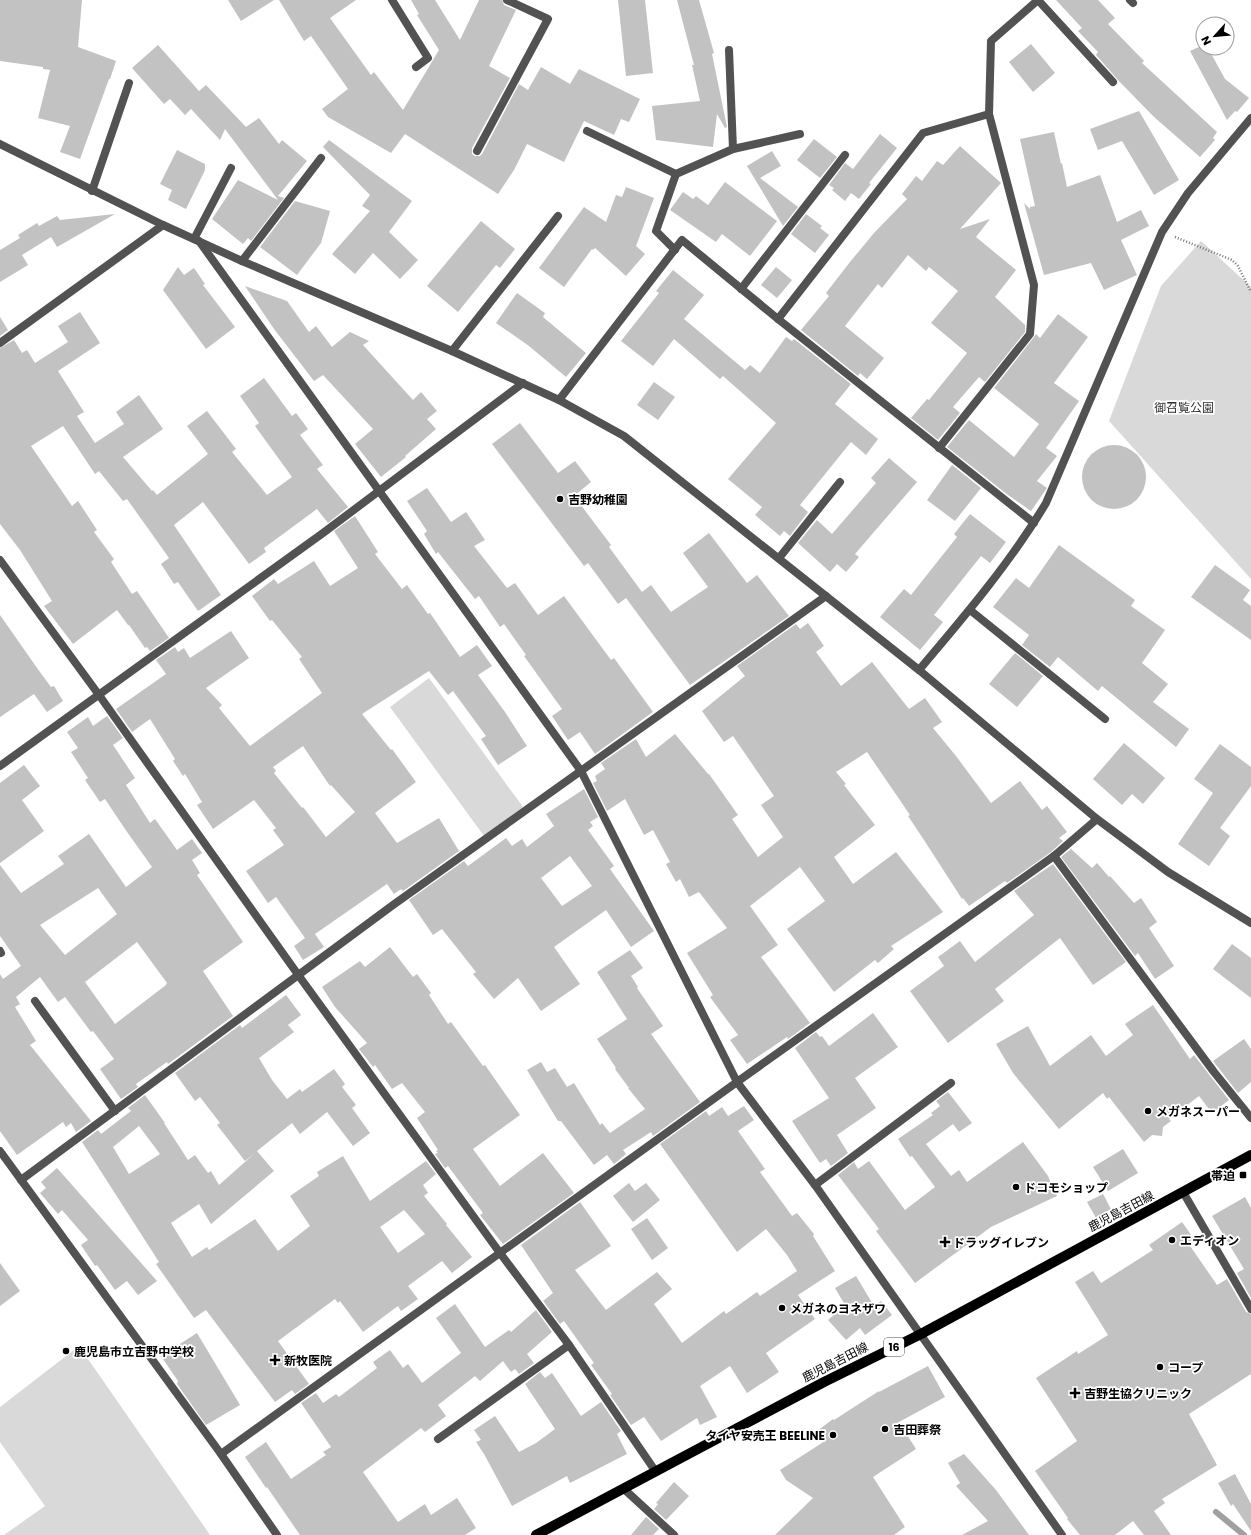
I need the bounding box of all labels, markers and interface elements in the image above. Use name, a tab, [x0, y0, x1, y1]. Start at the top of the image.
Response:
north arrow	[1195, 16, 1235, 56]
text: N	[1197, 33, 1215, 48]
park label: 御召覧公園	[1154, 399, 1214, 416]
place label: 吉野幼稚園	[568, 491, 628, 508]
marker: 吉野幼稚園	[555, 494, 565, 504]
place label: メガネスーパー	[1156, 1103, 1240, 1120]
marker: メガネスーパー	[1143, 1106, 1153, 1116]
place label: 帯迫	[1211, 1167, 1235, 1184]
marker: 帯迫	[1238, 1170, 1248, 1180]
place label: ドコモショップ	[1024, 1179, 1108, 1196]
marker: ドコモショップ	[1011, 1182, 1021, 1192]
street label: 鹿児島吉田線	[1085, 1187, 1157, 1235]
place label: エディオン	[1180, 1232, 1239, 1249]
place label: ドラッグイレブン	[953, 1234, 1049, 1251]
marker: エディオン	[1167, 1235, 1177, 1245]
marker: ドラッグイレブン	[940, 1237, 950, 1247]
place label: メガネのヨネザワ	[790, 1300, 886, 1317]
marker: メガネのヨネザワ	[777, 1303, 787, 1313]
street label: 鹿児島吉田線	[799, 1338, 871, 1386]
road number: 16	[884, 1338, 904, 1356]
place label: 鹿児島市立吉野中学校	[74, 1343, 194, 1360]
marker: 鹿児島市立吉野中学校	[61, 1346, 71, 1356]
place label: 新牧医院	[284, 1352, 332, 1369]
marker: 新牧医院	[269, 1354, 281, 1366]
place label: コープ	[1168, 1359, 1203, 1376]
marker: コープ	[1155, 1362, 1165, 1372]
place label: 吉野生協クリニック	[1084, 1385, 1192, 1402]
marker: 吉野生協クリニック	[1069, 1387, 1081, 1399]
place label: 吉田葬祭	[893, 1421, 941, 1438]
marker: 吉田葬祭	[880, 1424, 890, 1434]
place label: タイヤ安売王 BEELINE	[705, 1427, 825, 1444]
marker: タイヤ安売王 BEELINE	[828, 1430, 838, 1440]

